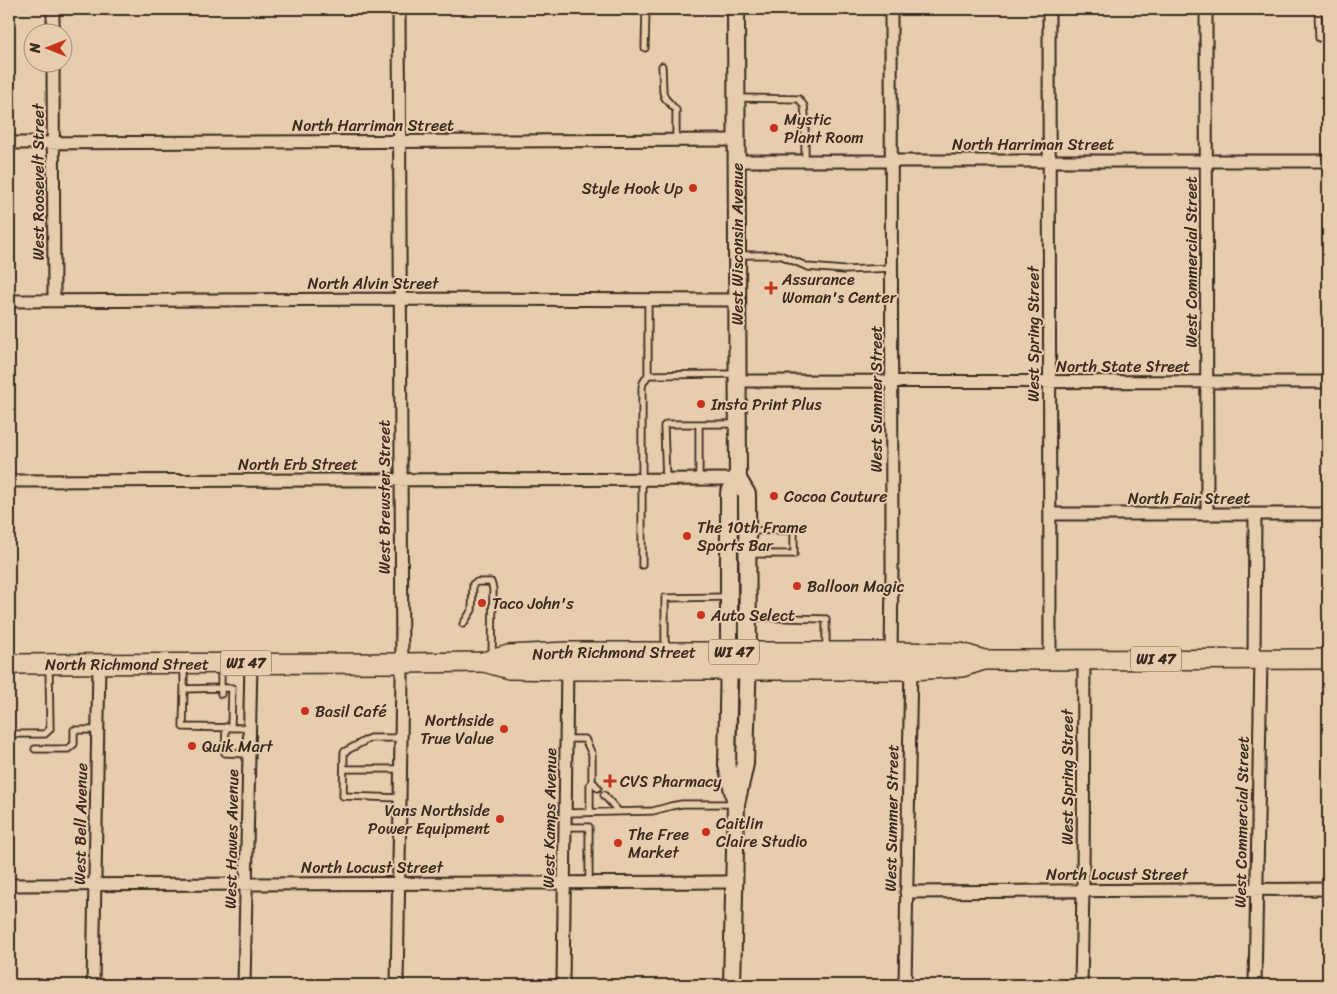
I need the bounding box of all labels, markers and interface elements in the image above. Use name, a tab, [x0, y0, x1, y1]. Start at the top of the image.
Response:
north arrow	[22, 22, 72, 72]
text: N	[23, 43, 48, 54]
street label: West Roosevelt Street	[24, 103, 53, 260]
place label: Mystic Plant Room	[784, 105, 864, 152]
street label: North Harriman Street	[292, 111, 454, 140]
marker: Mystic Plant Room	[768, 122, 780, 134]
street label: North Harriman Street	[952, 130, 1114, 159]
street label: West Wisconsin Avenue	[723, 163, 752, 325]
place label: Style Hook Up	[582, 174, 684, 203]
street label: West Commercial Street	[1177, 176, 1206, 348]
marker: Style Hook Up	[687, 182, 699, 194]
place label: Assurance Woman's Center	[781, 265, 898, 312]
street label: West Spring Street	[1019, 265, 1048, 402]
street label: North Alvin Street	[307, 269, 439, 298]
marker: Assurance Woman's Center	[764, 281, 778, 295]
street label: West Summer Street	[862, 325, 891, 473]
street label: North State Street	[1056, 352, 1190, 381]
place label: Insta Print Plus	[710, 390, 822, 419]
marker: Insta Print Plus	[695, 398, 707, 410]
street label: West Brewster Street	[370, 420, 399, 574]
street label: North Erb Street	[238, 450, 358, 479]
place label: Cocoa Couture	[784, 482, 887, 511]
street label: North Fair Street	[1128, 484, 1250, 513]
marker: Cocoa Couture	[768, 490, 780, 502]
place label: The 10th Frame Sports Bar	[697, 513, 807, 560]
marker: The 10th Frame Sports Bar	[681, 530, 693, 542]
place label: Balloon Magic	[807, 572, 905, 601]
marker: Balloon Magic	[791, 580, 803, 592]
place label: Taco John's	[492, 589, 574, 618]
marker: Taco John's	[476, 597, 488, 609]
place label: Auto Select	[710, 601, 795, 630]
marker: Auto Select	[695, 609, 707, 621]
street label: North Richmond Street	[531, 638, 696, 669]
road number: WI 47	[709, 640, 759, 664]
road number: WI 47	[1131, 646, 1181, 672]
street label: North Richmond Street	[45, 649, 209, 679]
road number: WI 47	[221, 650, 271, 676]
place label: Basil Café	[315, 697, 387, 726]
marker: Basil Café	[299, 705, 311, 717]
place label: Northside True Value	[420, 706, 494, 753]
street label: West Spring Street	[1053, 708, 1082, 845]
marker: Northside True Value	[498, 723, 510, 735]
place label: Quik Mart	[202, 732, 273, 761]
street label: West Commercial Street	[1226, 736, 1257, 908]
marker: Quik Mart	[186, 740, 198, 752]
street label: West Summer Street	[876, 744, 907, 892]
street label: West Kamps Avenue	[534, 747, 565, 888]
street label: West Bell Avenue	[65, 763, 96, 885]
place label: CVS Pharmacy	[620, 767, 722, 796]
street label: West Hawes Avenue	[216, 769, 247, 909]
marker: CVS Pharmacy	[604, 775, 616, 787]
place label: Vans Northside Power Equipment	[368, 796, 490, 843]
place label: Caitlin Claire Studio	[716, 809, 807, 856]
marker: Vans Northside Power Equipment	[494, 813, 506, 825]
place label: The Free Market	[628, 820, 689, 867]
marker: Caitlin Claire Studio	[700, 826, 712, 838]
marker: The Free Market	[612, 837, 624, 849]
street label: North Locust Street	[301, 853, 443, 882]
street label: North Locust Street	[1046, 860, 1188, 889]

